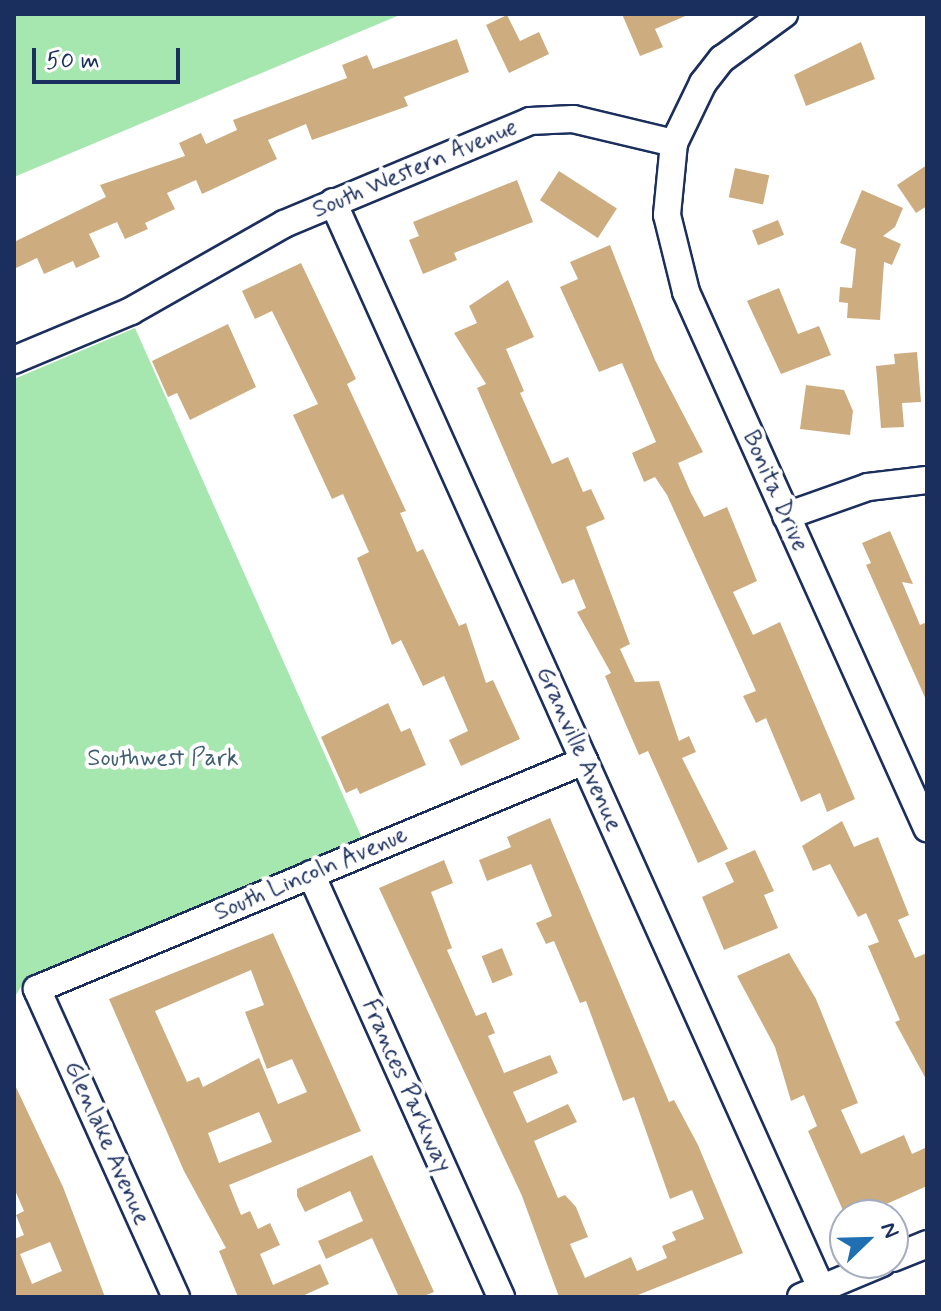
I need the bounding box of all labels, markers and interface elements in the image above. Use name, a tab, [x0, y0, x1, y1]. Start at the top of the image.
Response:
scale bar	[36, 32, 184, 82]
text: 50 m	[46, 46, 100, 77]
street label: South Western Avenue	[306, 112, 524, 226]
street label: Bonita Drive	[736, 426, 814, 556]
street label: Granville Avenue	[530, 662, 628, 836]
park label: Southwest Park	[87, 745, 239, 773]
street label: South Lincoln Avenue	[207, 819, 415, 929]
street label: Frances Parkway	[356, 998, 456, 1174]
street label: Glenlake Avenue	[58, 1057, 156, 1229]
north arrow	[829, 1199, 909, 1279]
text: N	[874, 1218, 905, 1243]

